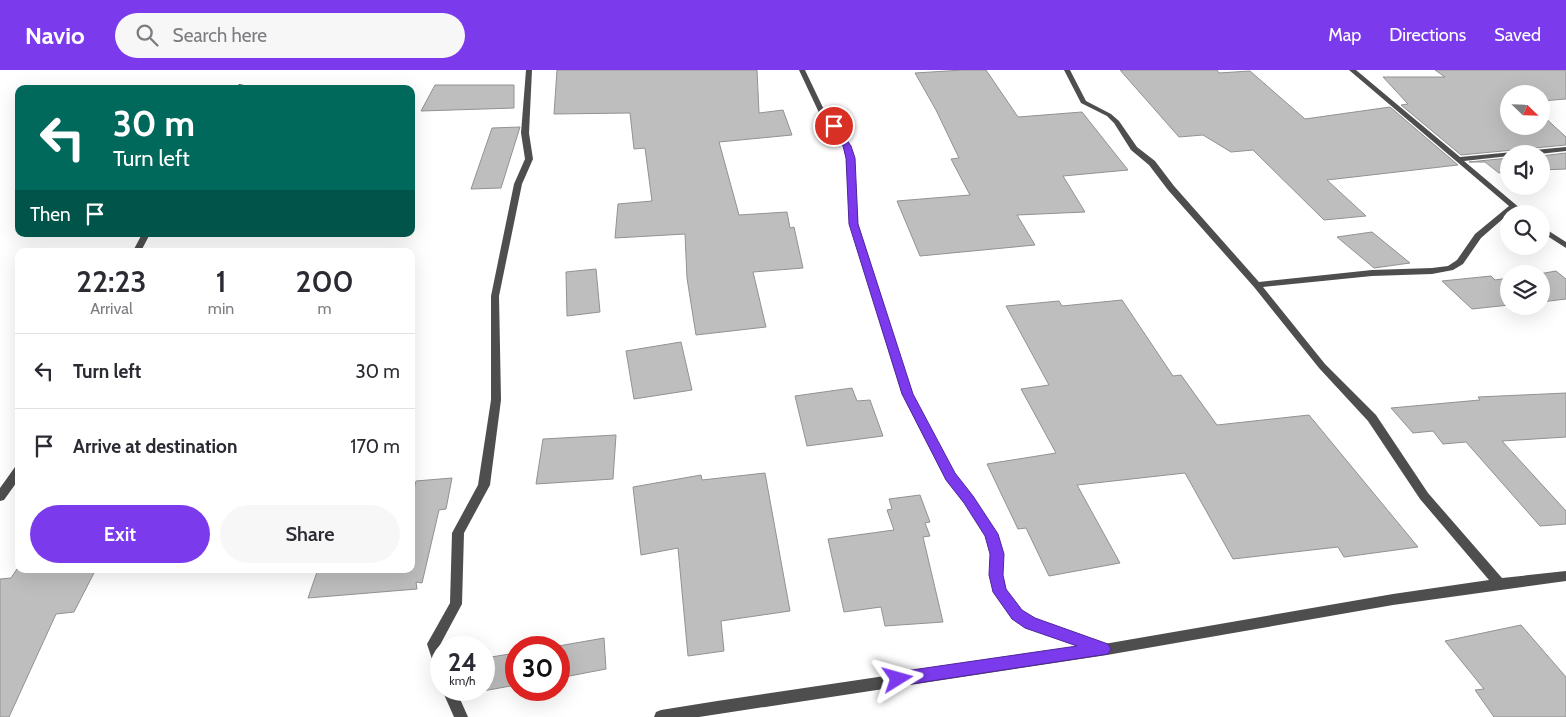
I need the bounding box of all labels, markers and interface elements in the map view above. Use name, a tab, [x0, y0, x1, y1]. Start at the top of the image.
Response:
search box	[115, 13, 465, 58]
text: Navio	[25, 21, 85, 50]
icon: search	[133, 21, 161, 49]
text: Search here	[173, 24, 267, 47]
text: Map	[1328, 24, 1361, 46]
text: Directions	[1389, 24, 1466, 46]
text: Saved	[1494, 24, 1541, 46]
north arrow	[1500, 85, 1550, 135]
map controls	[1500, 85, 1550, 315]
text: 30 m	[113, 102, 195, 145]
icon: left	[30, 105, 95, 170]
pin	[813, 105, 855, 147]
icon: arrive	[820, 112, 848, 140]
text: Turn left	[113, 145, 190, 172]
button: sound	[1500, 145, 1550, 195]
icon: arrive	[81, 200, 109, 228]
text: Then	[30, 203, 71, 226]
button: search	[1500, 205, 1550, 255]
text: 22:23	[76, 263, 147, 300]
text: 1	[216, 263, 226, 300]
text: 200	[296, 263, 354, 300]
button: layers	[1500, 265, 1550, 315]
text: Arrival	[90, 299, 133, 318]
text: min	[208, 299, 234, 318]
text: m	[318, 299, 332, 318]
icon: left	[30, 357, 58, 385]
text: Turn left	[73, 360, 141, 383]
text: 30 m	[356, 360, 400, 383]
icon: arrive	[30, 432, 58, 460]
text: Arrive at destination	[73, 435, 237, 458]
text: 170 m	[350, 435, 400, 458]
button: Exit	[30, 505, 210, 563]
button: Share	[220, 505, 400, 563]
speed limit sign: 30	[505, 636, 570, 701]
text: 24	[448, 647, 477, 677]
position arrow	[871, 652, 923, 704]
text: km/h	[449, 673, 476, 688]

